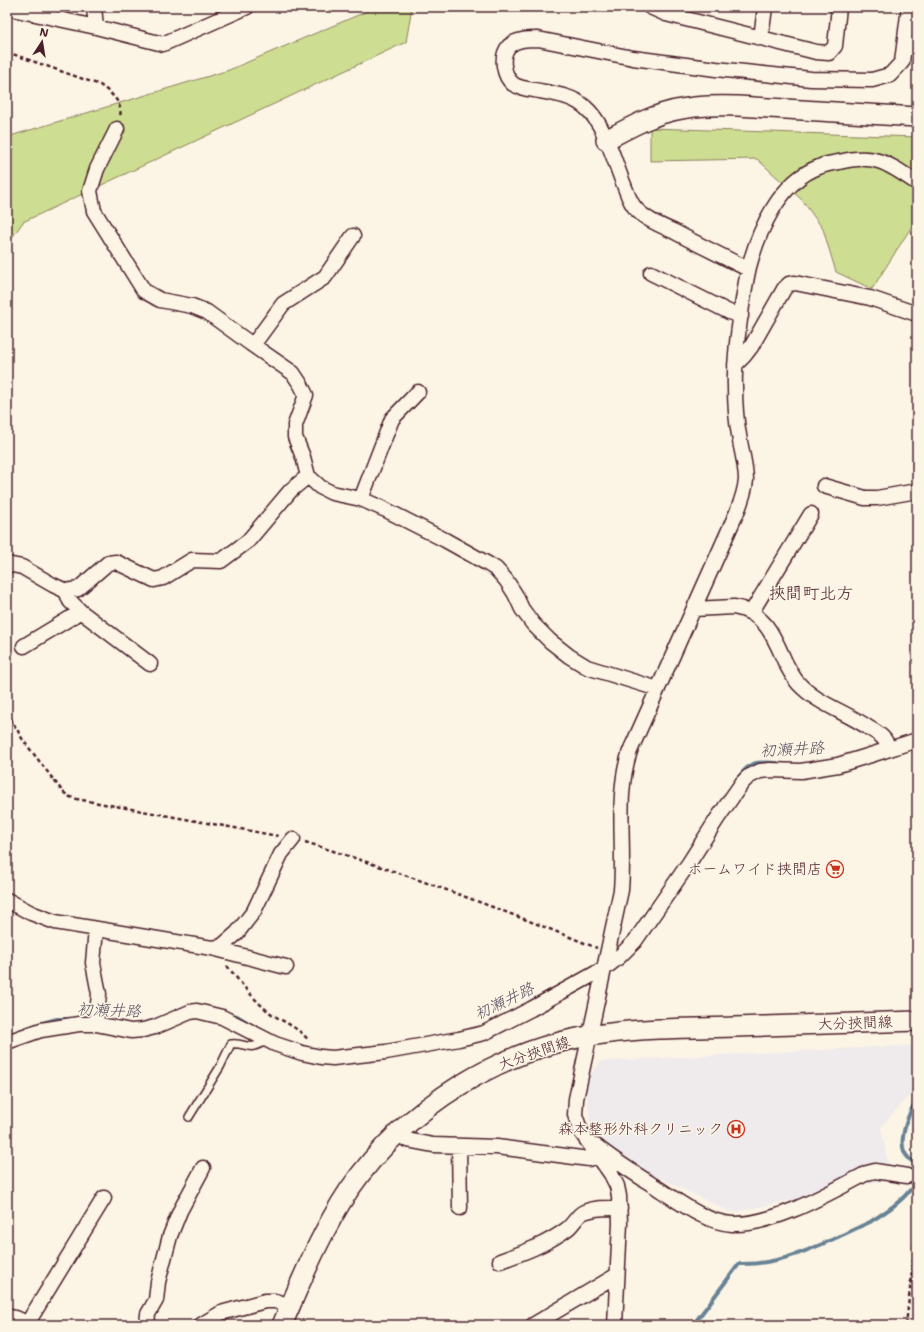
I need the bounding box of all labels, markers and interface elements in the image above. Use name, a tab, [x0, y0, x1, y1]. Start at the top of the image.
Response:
north arrow	[22, 22, 62, 62]
text: N	[38, 24, 50, 41]
district label: 挾間町北方	[769, 582, 854, 604]
water label: 初瀬井路	[759, 737, 825, 761]
place label: ホームワイド挟間店	[688, 859, 822, 879]
supermarket icon: ホームワイド挟間店	[825, 859, 845, 879]
water label: 初瀬井路	[471, 977, 538, 1024]
water label: 初瀬井路	[77, 998, 142, 1022]
street label: 大分挾間線	[817, 1012, 893, 1034]
street label: 大分挾間線	[495, 1031, 573, 1075]
place label: 森本整形外科クリニック	[558, 1119, 723, 1139]
hospital icon: 森本整形外科クリニック	[726, 1119, 746, 1139]

